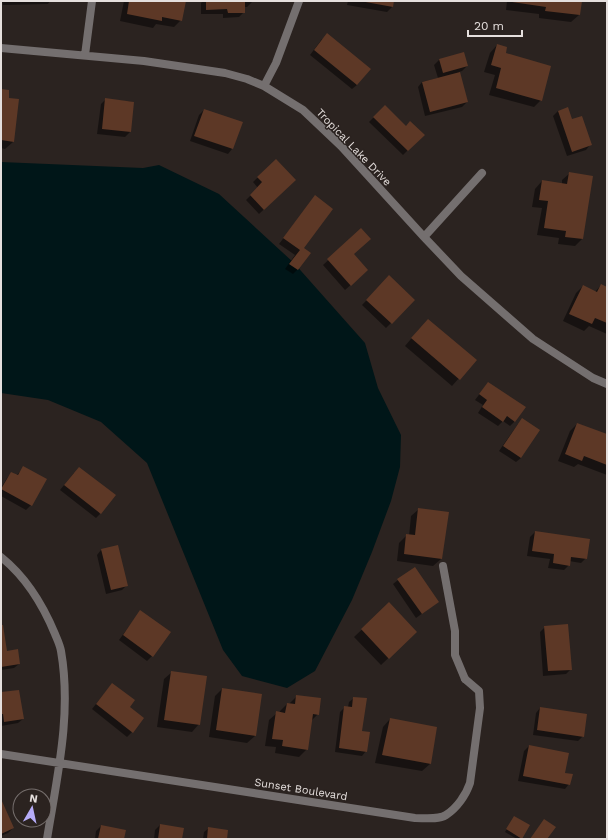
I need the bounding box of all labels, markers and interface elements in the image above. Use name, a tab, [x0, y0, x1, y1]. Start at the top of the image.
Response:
scale bar	[468, 12, 522, 38]
text: 20 m	[474, 19, 504, 33]
street label: Tropical Lake Drive	[314, 106, 394, 189]
street label: Sunset Boulevard	[253, 776, 348, 803]
north arrow	[12, 788, 52, 828]
text: N	[28, 792, 39, 806]

